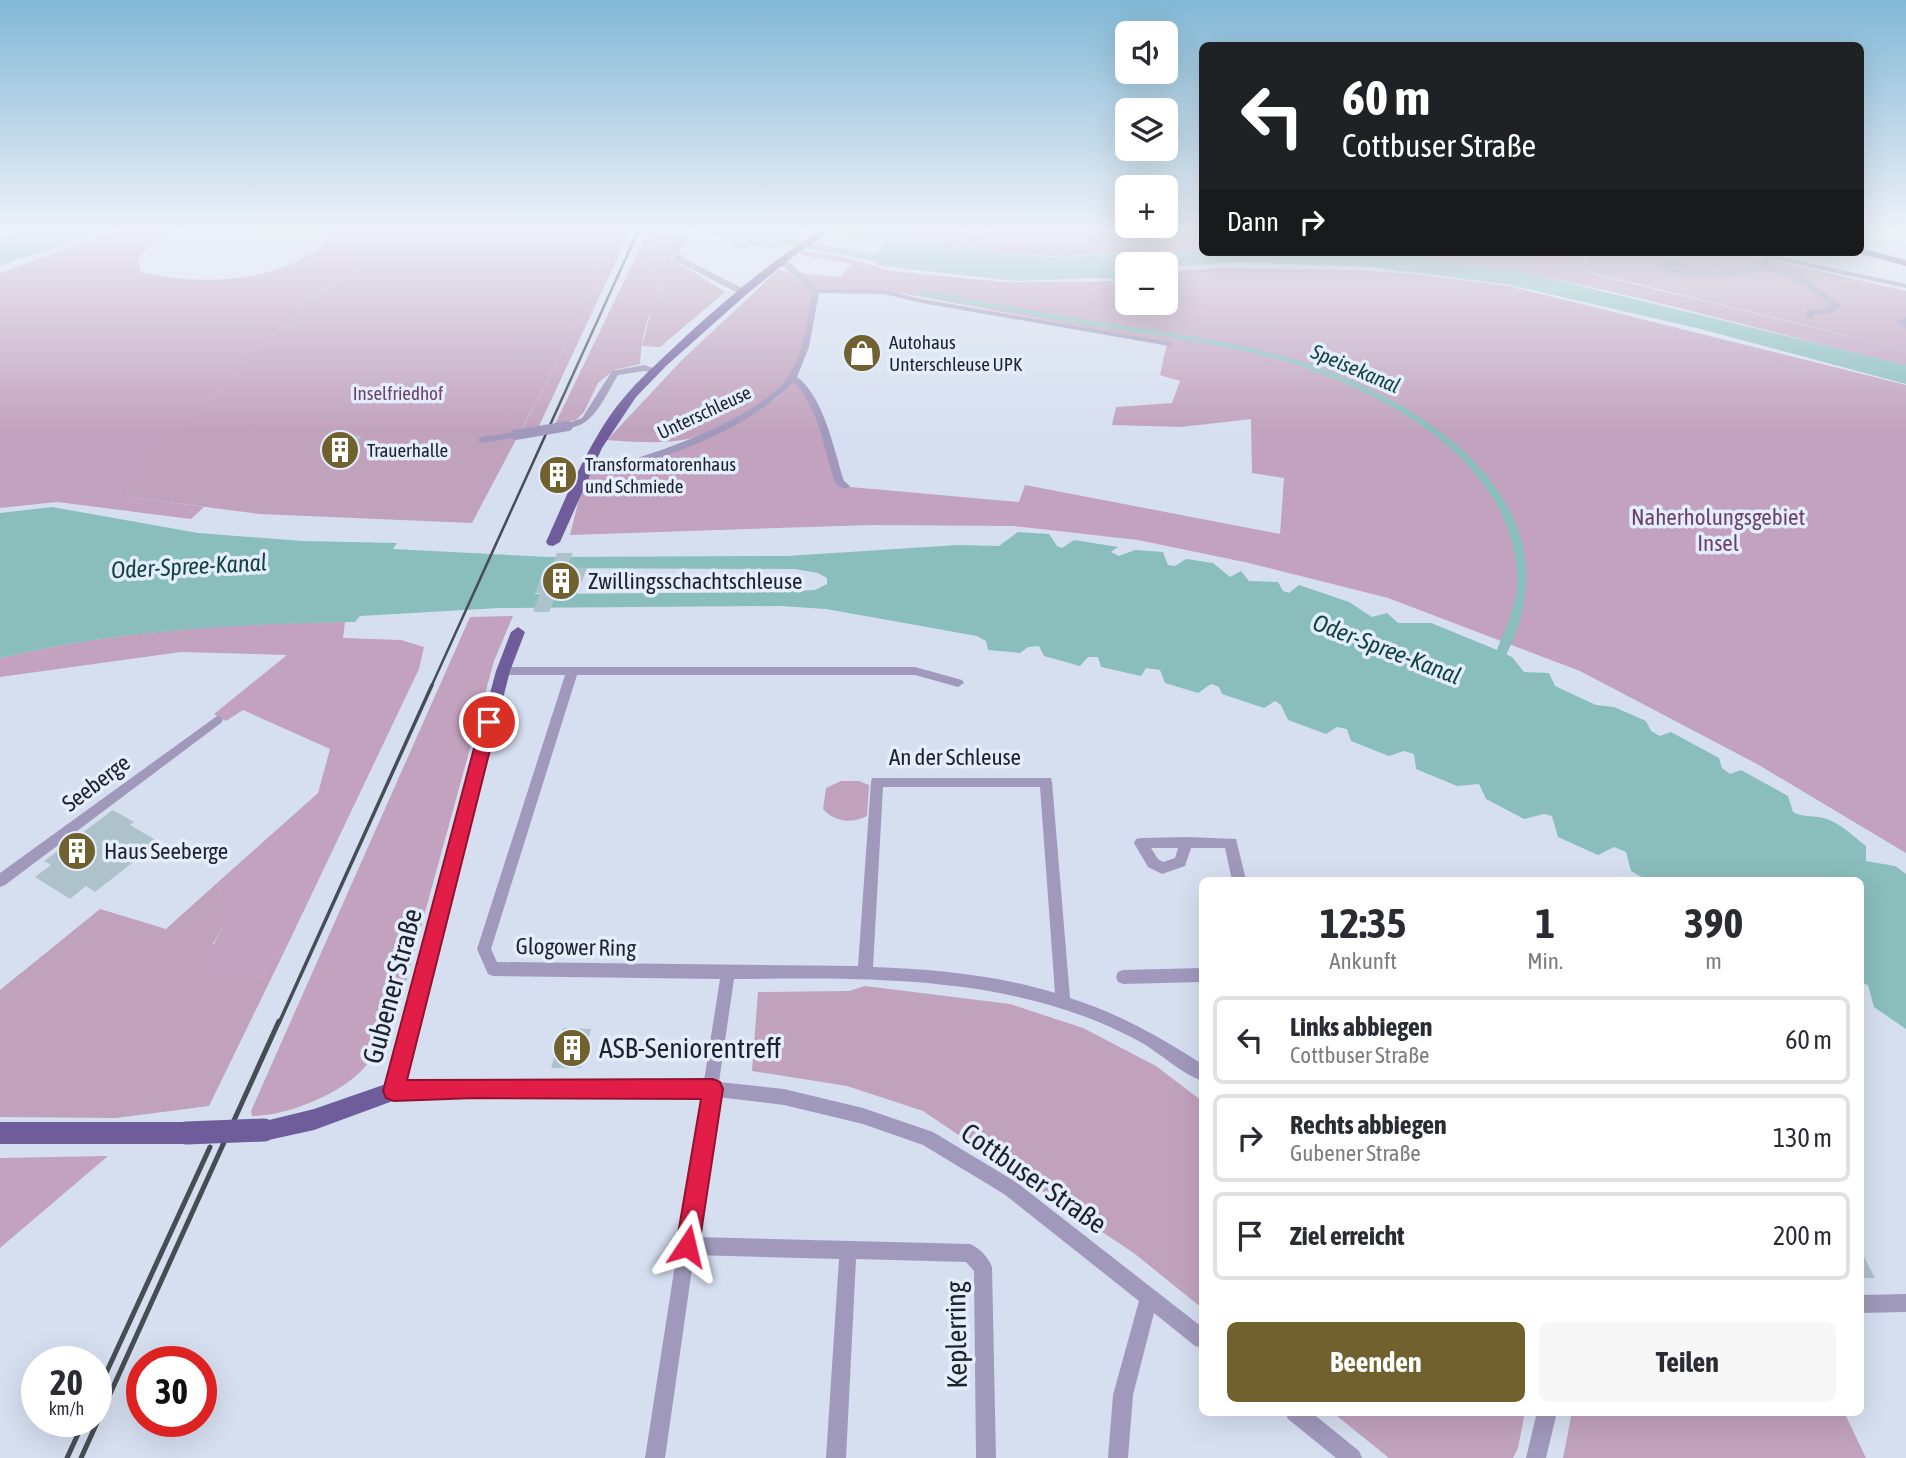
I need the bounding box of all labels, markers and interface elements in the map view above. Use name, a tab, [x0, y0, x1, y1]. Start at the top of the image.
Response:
map controls	[1115, 21, 1178, 315]
button: sound	[1115, 21, 1178, 84]
text: 60 m	[1342, 69, 1430, 125]
icon: left	[1227, 70, 1318, 161]
button: layers	[1115, 98, 1178, 161]
text: Cottbuser Straße	[1342, 127, 1536, 164]
button: +	[1115, 175, 1178, 238]
icon: right	[1293, 203, 1331, 241]
text: Dann	[1227, 207, 1279, 237]
button: −	[1115, 252, 1178, 315]
place label: Autohaus Unterschleuse UPK	[889, 331, 1023, 375]
shop icon: Autohaus Unterschleuse UPK	[841, 332, 883, 374]
water label: Speisekanal	[1307, 338, 1404, 397]
street label: Unterschleuse	[654, 381, 754, 443]
park label: Inselfriedhof	[353, 382, 443, 404]
building icon: Trauerhalle	[319, 429, 361, 471]
place label: Trauerhalle	[367, 439, 448, 461]
place label: Transformatorenhaus und Schmiede	[585, 453, 736, 497]
building icon: Transformatorenhaus und Schmiede	[537, 454, 579, 496]
park label: Naherholungsgebiet Insel	[1631, 504, 1805, 556]
water label: Oder-Spree-Kanal	[110, 548, 268, 584]
building icon: Zwillingsschachtschleuse	[540, 560, 582, 602]
place label: Zwillingsschachtschleuse	[588, 568, 803, 594]
water label: Oder-Spree-Kanal	[1309, 608, 1465, 690]
pin	[459, 692, 519, 752]
icon: arrive	[470, 703, 508, 741]
street label: An der Schleuse	[889, 744, 1021, 770]
street label: Seeberge	[57, 749, 135, 817]
building icon: Haus Seeberge	[56, 830, 98, 872]
place label: Haus Seeberge	[104, 838, 228, 864]
text: 12:35	[1320, 899, 1406, 947]
text: 1	[1535, 899, 1555, 947]
text: 390	[1684, 899, 1743, 947]
street label: Gubener Straße	[356, 905, 428, 1067]
street label: Glogower Ring	[515, 933, 637, 961]
text: Ankunft	[1329, 948, 1397, 974]
text: Min.	[1527, 948, 1563, 974]
text: m	[1705, 948, 1722, 974]
text: Links abbiegen	[1290, 1012, 1432, 1042]
icon: left	[1231, 1021, 1269, 1059]
text: 60 m	[1785, 1025, 1832, 1055]
building icon: ASB-Seniorentreff	[551, 1027, 593, 1069]
place label: ASB-Seniorentreff	[599, 1032, 781, 1064]
text: Cottbuser Straße	[1290, 1042, 1429, 1068]
text: Rechts abbiegen	[1290, 1110, 1447, 1140]
street label: Cottbuser Straße	[955, 1116, 1113, 1240]
icon: right	[1231, 1119, 1269, 1157]
text: 130 m	[1773, 1123, 1832, 1153]
text: Gubener Straße	[1290, 1140, 1421, 1166]
position arrow	[650, 1209, 724, 1283]
icon: arrive	[1231, 1217, 1269, 1255]
text: Ziel erreicht	[1290, 1221, 1405, 1251]
text: 200 m	[1773, 1221, 1832, 1251]
street label: Keplerring	[939, 1281, 973, 1389]
button: Beenden	[1227, 1322, 1525, 1402]
button: Teilen	[1539, 1322, 1836, 1402]
speed limit sign: 30	[126, 1346, 217, 1437]
text: 20	[50, 1362, 83, 1402]
text: km/h	[49, 1398, 84, 1419]

